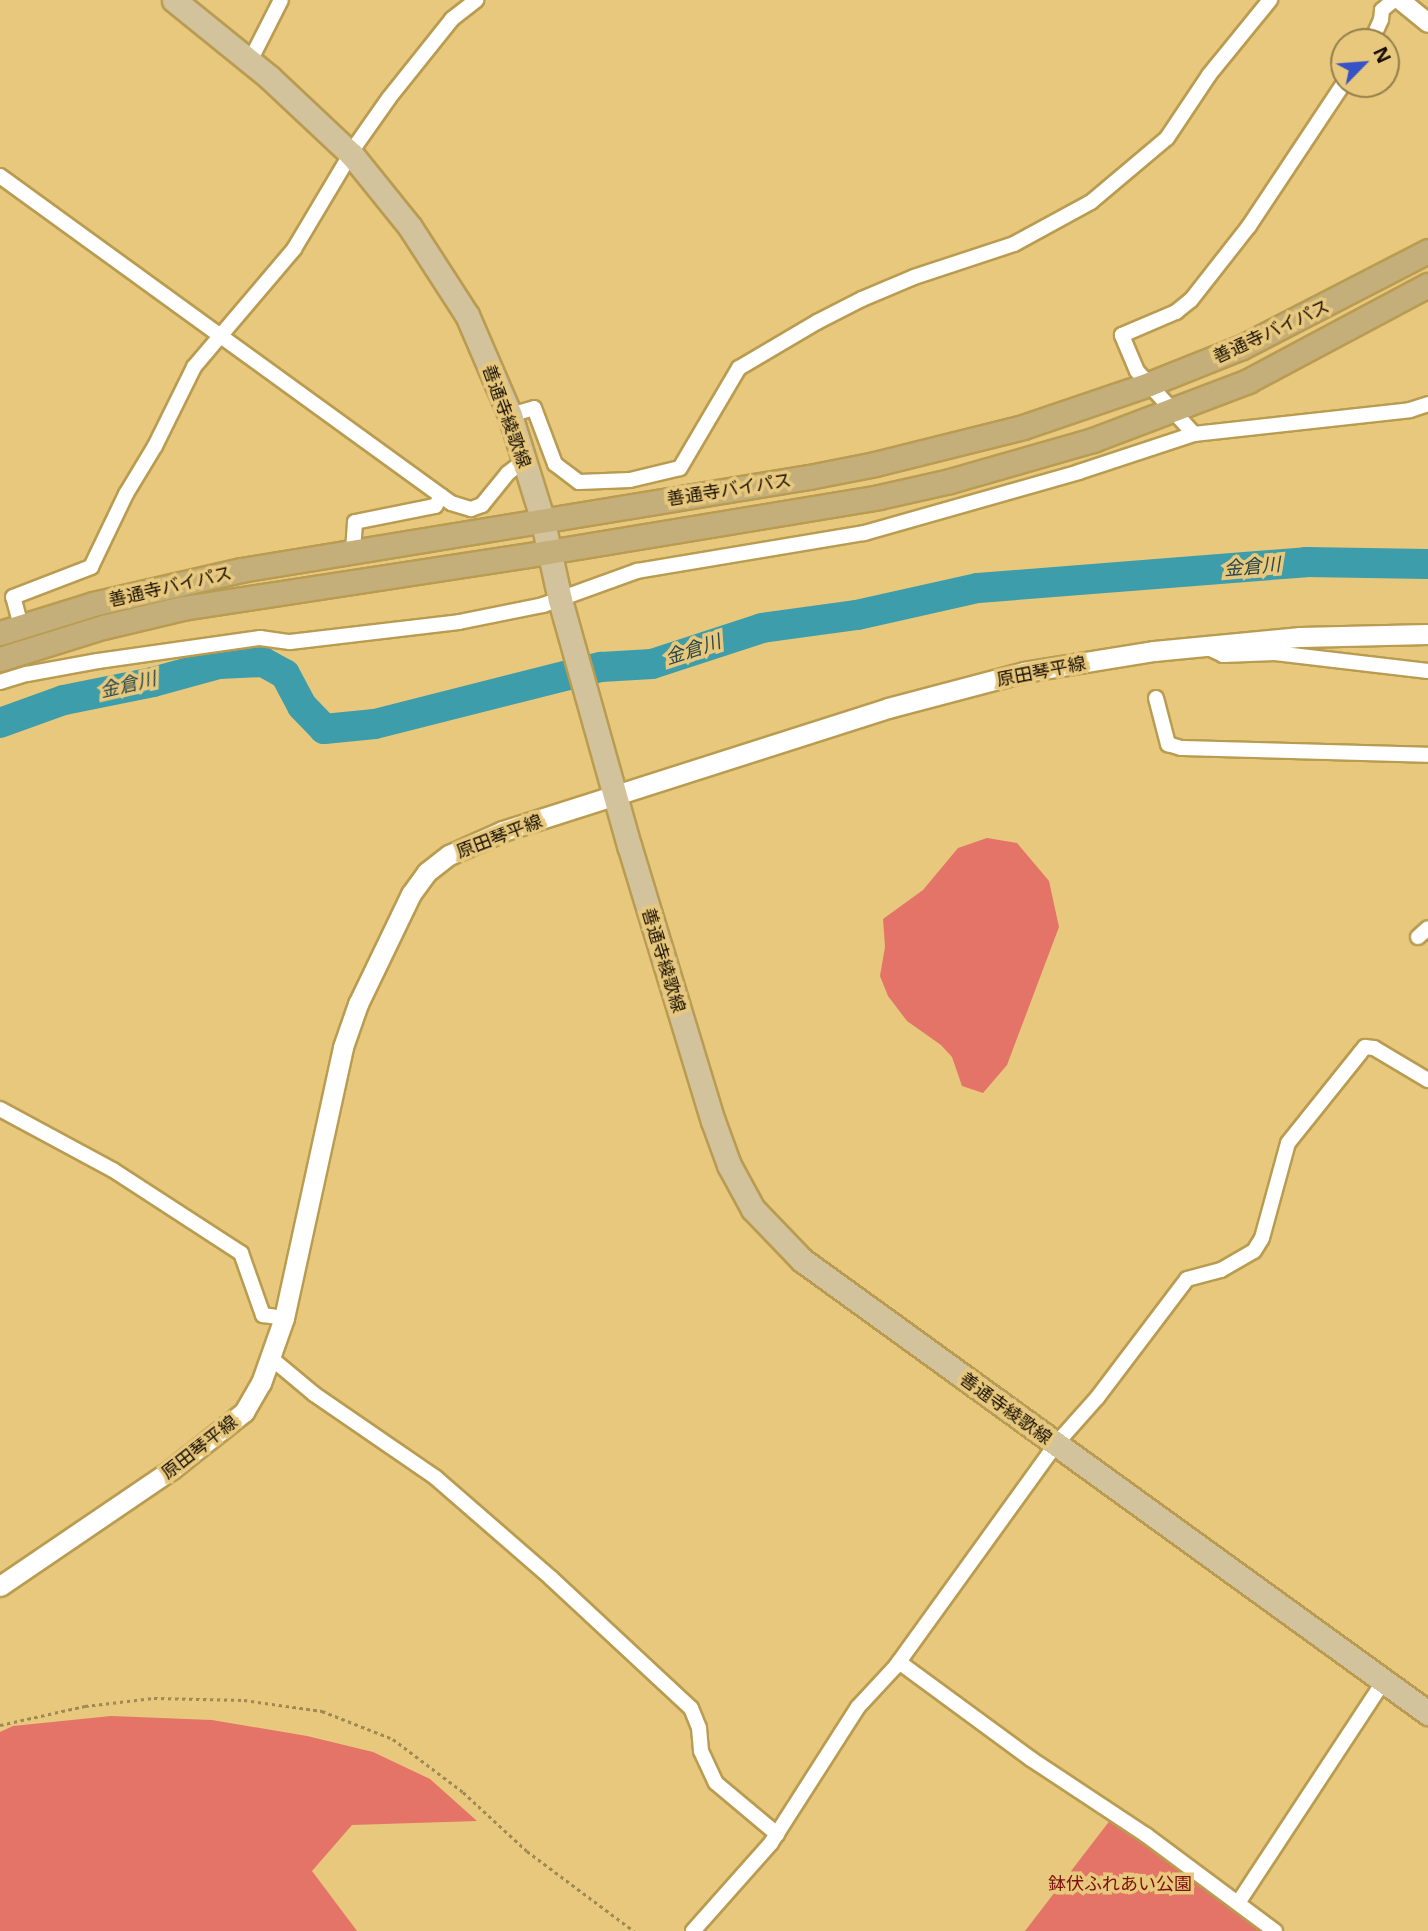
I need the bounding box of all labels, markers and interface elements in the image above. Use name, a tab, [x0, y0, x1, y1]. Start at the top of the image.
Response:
north arrow	[1330, 28, 1400, 98]
text: N	[1367, 42, 1397, 67]
street label: 善通寺バイパス	[1209, 295, 1333, 367]
street label: 善通寺綾歌線	[478, 362, 536, 470]
street label: 善通寺バイパス	[665, 468, 793, 510]
water label: 金倉川	[1223, 553, 1281, 581]
street label: 善通寺バイパス	[106, 561, 234, 611]
water label: 金倉川	[662, 630, 724, 670]
street label: 原田琴平線	[995, 652, 1087, 690]
water label: 金倉川	[98, 667, 158, 703]
street label: 原田琴平線	[453, 810, 545, 862]
street label: 善通寺綾歌線	[638, 905, 690, 1015]
street label: 善通寺綾歌線	[956, 1368, 1056, 1448]
street label: 原田琴平線	[157, 1411, 241, 1483]
park label: 鉢伏ふれあい公園	[1048, 1872, 1192, 1894]

